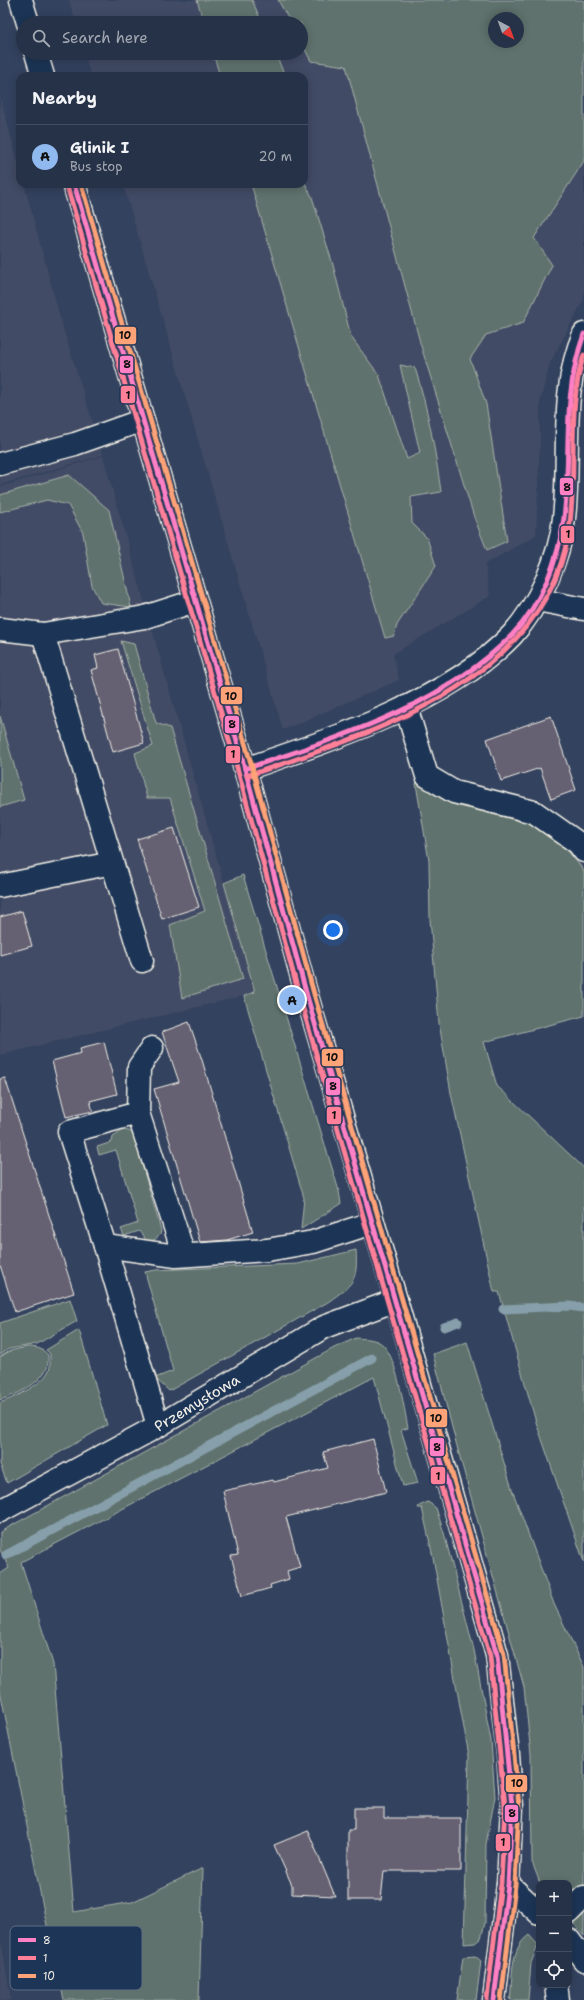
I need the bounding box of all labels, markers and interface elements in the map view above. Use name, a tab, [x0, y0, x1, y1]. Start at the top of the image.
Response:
north arrow	[488, 12, 524, 48]
search box	[16, 16, 308, 60]
icon: search	[30, 27, 52, 49]
text: Search here	[62, 28, 148, 48]
text: Nearby	[32, 87, 97, 109]
text: Glinik I	[70, 138, 129, 158]
text: A	[40, 148, 50, 165]
text: 20 m	[259, 148, 292, 165]
text: Bus stop	[70, 158, 122, 175]
line badge: 10	[114, 326, 137, 345]
text: 10	[119, 328, 131, 343]
line badge: 8	[119, 355, 134, 374]
text: 8	[123, 357, 131, 372]
line badge: 1	[120, 385, 136, 404]
text: 1	[125, 388, 131, 403]
line badge: 8	[559, 477, 574, 496]
text: 8	[563, 480, 571, 495]
line badge: 1	[560, 525, 575, 544]
text: 1	[565, 527, 571, 542]
line badge: 10	[220, 686, 243, 705]
text: 10	[225, 689, 237, 704]
line badge: 8	[224, 715, 240, 734]
text: 8	[228, 717, 236, 732]
line badge: 1	[225, 745, 241, 764]
text: 1	[230, 747, 236, 762]
your location	[323, 920, 343, 940]
pin: A	[279, 985, 305, 1015]
line badge: 10	[321, 1048, 344, 1067]
text: 10	[326, 1050, 338, 1065]
line badge: 8	[325, 1077, 341, 1096]
text: 8	[329, 1079, 337, 1094]
line badge: 1	[326, 1106, 342, 1125]
text: 1	[331, 1108, 337, 1123]
street label: Przemysłowa	[150, 1369, 244, 1436]
line badge: 10	[425, 1408, 448, 1428]
text: 10	[430, 1411, 442, 1426]
line badge: 8	[429, 1437, 445, 1457]
text: 8	[433, 1440, 441, 1455]
line badge: 1	[430, 1466, 446, 1485]
text: 1	[435, 1469, 441, 1484]
line badge: 10	[505, 1774, 528, 1793]
text: 10	[511, 1776, 523, 1791]
line badge: 8	[504, 1804, 519, 1823]
text: 8	[508, 1806, 516, 1821]
line badge: 1	[495, 1833, 511, 1852]
text: 1	[500, 1835, 506, 1850]
map controls	[536, 1880, 572, 1988]
button: +	[536, 1880, 572, 1916]
button: −	[536, 1916, 572, 1952]
legend	[10, 1926, 142, 1990]
text: 8	[43, 1933, 51, 1948]
text: 1	[43, 1951, 48, 1966]
button: locate	[536, 1952, 572, 1988]
text: 10	[43, 1969, 55, 1984]

